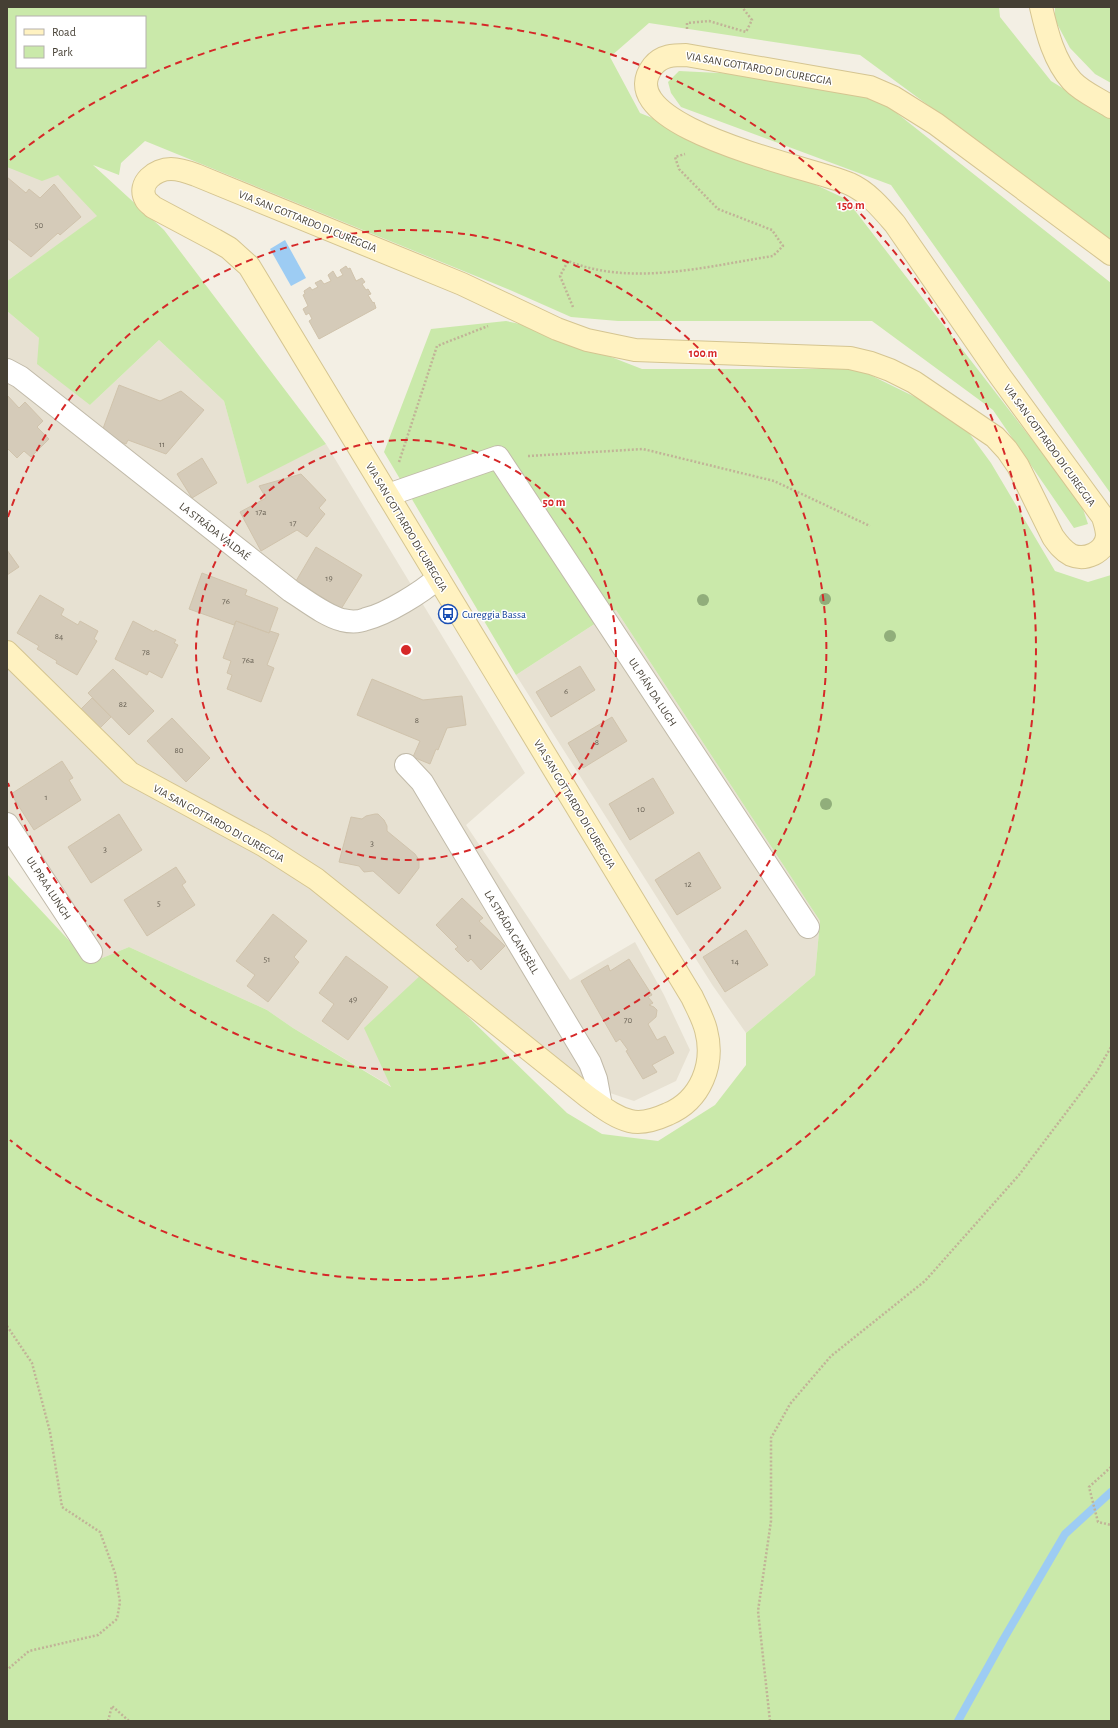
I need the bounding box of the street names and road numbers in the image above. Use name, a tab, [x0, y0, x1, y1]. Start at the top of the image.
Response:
street label: VIA SAN GOTTARDO DI CUREGGIA	[685, 50, 833, 87]
street label: VIA SAN GOTTARDO DI CUREGGIA	[237, 189, 379, 255]
street label: VIA SAN GOTTARDO DI CUREGGIA	[1002, 382, 1098, 509]
street label: VIA SAN GOTTARDO DI CUREGGIA	[364, 461, 450, 594]
street label: LA STRÁDA VALDAÉ	[177, 500, 253, 563]
street label: UL PIÁN DA LUGH	[627, 656, 679, 728]
street label: VIA SAN GOTTARDO DI CUREGGIA	[532, 738, 618, 871]
street label: VIA SAN GOTTARDO DI CUREGGIA	[151, 783, 287, 864]
street label: UL PRAA LUNGH	[24, 855, 73, 922]
street label: LA STRÁDA CANESÈLL	[482, 888, 542, 976]

